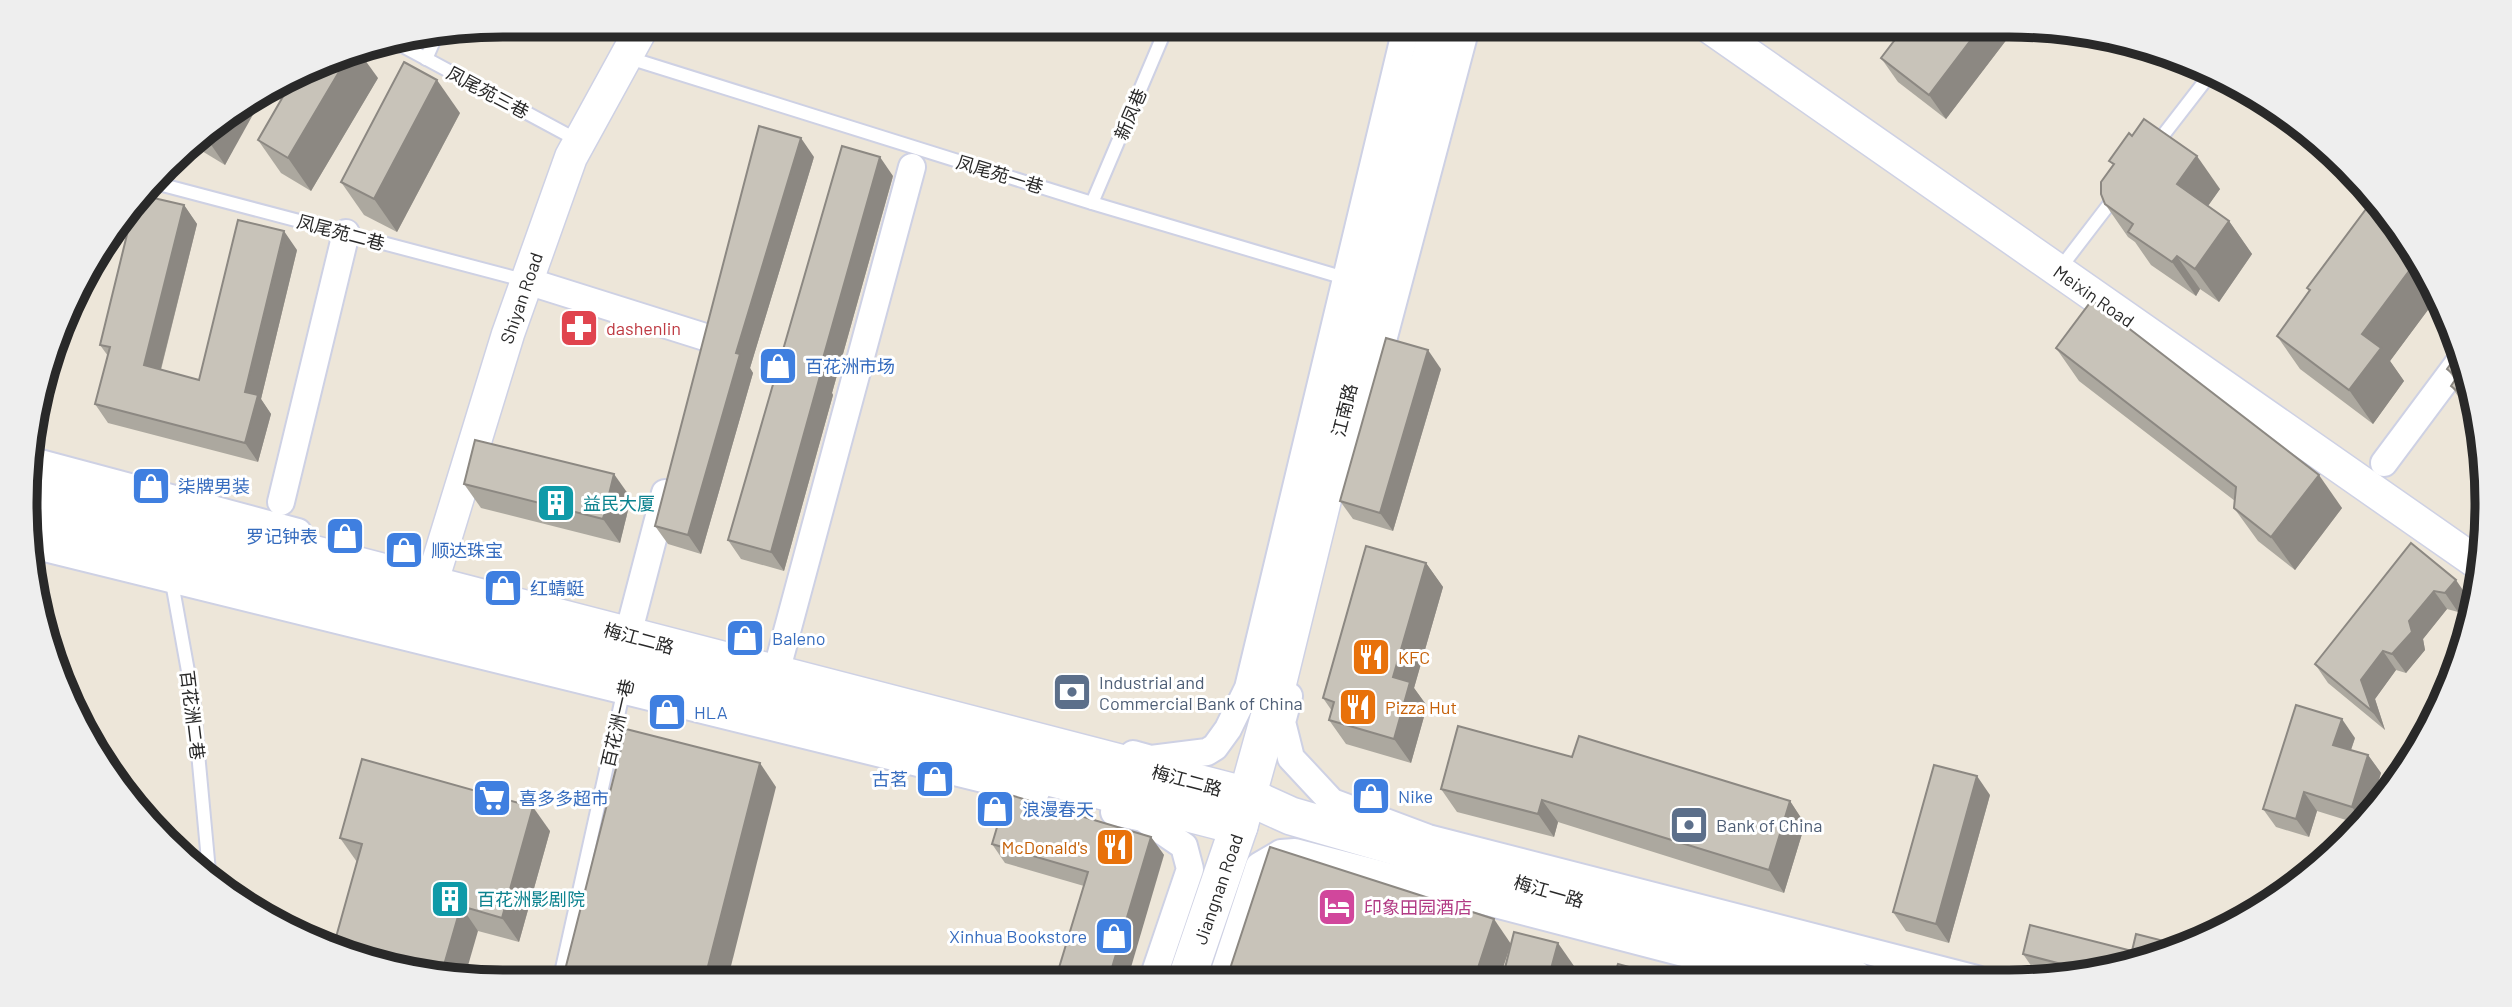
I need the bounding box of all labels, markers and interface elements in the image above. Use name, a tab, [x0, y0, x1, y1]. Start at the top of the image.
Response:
street label: 凤尾苑三巷	[443, 61, 533, 123]
street label: 新凤巷	[1109, 85, 1151, 143]
street label: 凤尾苑一巷	[954, 150, 1046, 198]
street label: 凤尾苑二巷	[295, 210, 387, 254]
street label: Shiyan Road	[495, 249, 547, 347]
street label: Meixin Road	[2049, 260, 2139, 332]
pharmacy icon: dashenlin	[558, 307, 600, 349]
place label: dashenlin	[606, 317, 681, 339]
shop icon: 百花洲市场	[757, 345, 799, 387]
place label: 百花洲市场	[805, 355, 895, 377]
street label: 江南路	[1327, 381, 1361, 439]
shop icon: 柒牌男装	[130, 465, 172, 507]
place label: 柒牌男装	[178, 475, 250, 497]
building icon: 益民大厦	[535, 482, 577, 524]
place label: 益民大厦	[583, 492, 655, 514]
shop icon: 罗记钟表	[324, 515, 366, 557]
place label: 罗记钟表	[246, 525, 318, 547]
shop icon: 顺达珠宝	[383, 529, 425, 571]
place label: 顺达珠宝	[431, 539, 503, 561]
shop icon: 红蜻蜓	[482, 567, 524, 609]
place label: 红蜻蜓	[530, 577, 584, 599]
shop icon: Baleno	[724, 617, 766, 659]
street label: 梅江二路	[601, 618, 677, 658]
place label: Baleno	[772, 627, 826, 649]
restaurant icon: KFC	[1350, 636, 1392, 678]
place label: KFC	[1398, 646, 1430, 668]
street label: 百花洲二巷	[177, 669, 209, 761]
bank icon: Industrial and Commercial Bank of China	[1051, 671, 1093, 713]
place label: Industrial and Commercial Bank of China	[1099, 671, 1303, 714]
street label: 百花洲一巷	[596, 677, 638, 769]
restaurant icon: Pizza Hut	[1337, 686, 1379, 728]
shop icon: HLA	[646, 691, 688, 733]
place label: Pizza Hut	[1385, 696, 1457, 718]
place label: HLA	[694, 701, 728, 723]
shop icon: 古茗	[914, 758, 956, 800]
street label: 梅江二路	[1149, 760, 1225, 800]
place label: 古茗	[872, 768, 908, 790]
shop icon: Nike	[1350, 775, 1392, 817]
supermarket icon: 喜多多超市	[471, 777, 513, 819]
place label: Nike	[1398, 785, 1433, 807]
place label: 喜多多超市	[519, 787, 609, 809]
shop icon: 浪漫春天	[974, 788, 1016, 830]
place label: 浪漫春天	[1022, 798, 1094, 820]
bank icon: Bank of China	[1668, 804, 1710, 846]
place label: Bank of China	[1716, 814, 1823, 836]
restaurant icon: McDonald's	[1094, 826, 1136, 868]
street label: Jiangnan Road	[1189, 831, 1247, 947]
place label: McDonald's	[1001, 836, 1088, 858]
street label: 梅江一路	[1511, 871, 1587, 911]
building icon: 百花洲影剧院	[429, 878, 471, 920]
hotel icon: 印象田园酒店	[1316, 886, 1358, 928]
place label: 百花洲影剧院	[477, 888, 585, 910]
place label: 印象田园酒店	[1364, 896, 1472, 918]
shop icon: Xinhua Bookstore	[1093, 915, 1135, 957]
place label: Xinhua Bookstore	[949, 925, 1087, 947]

